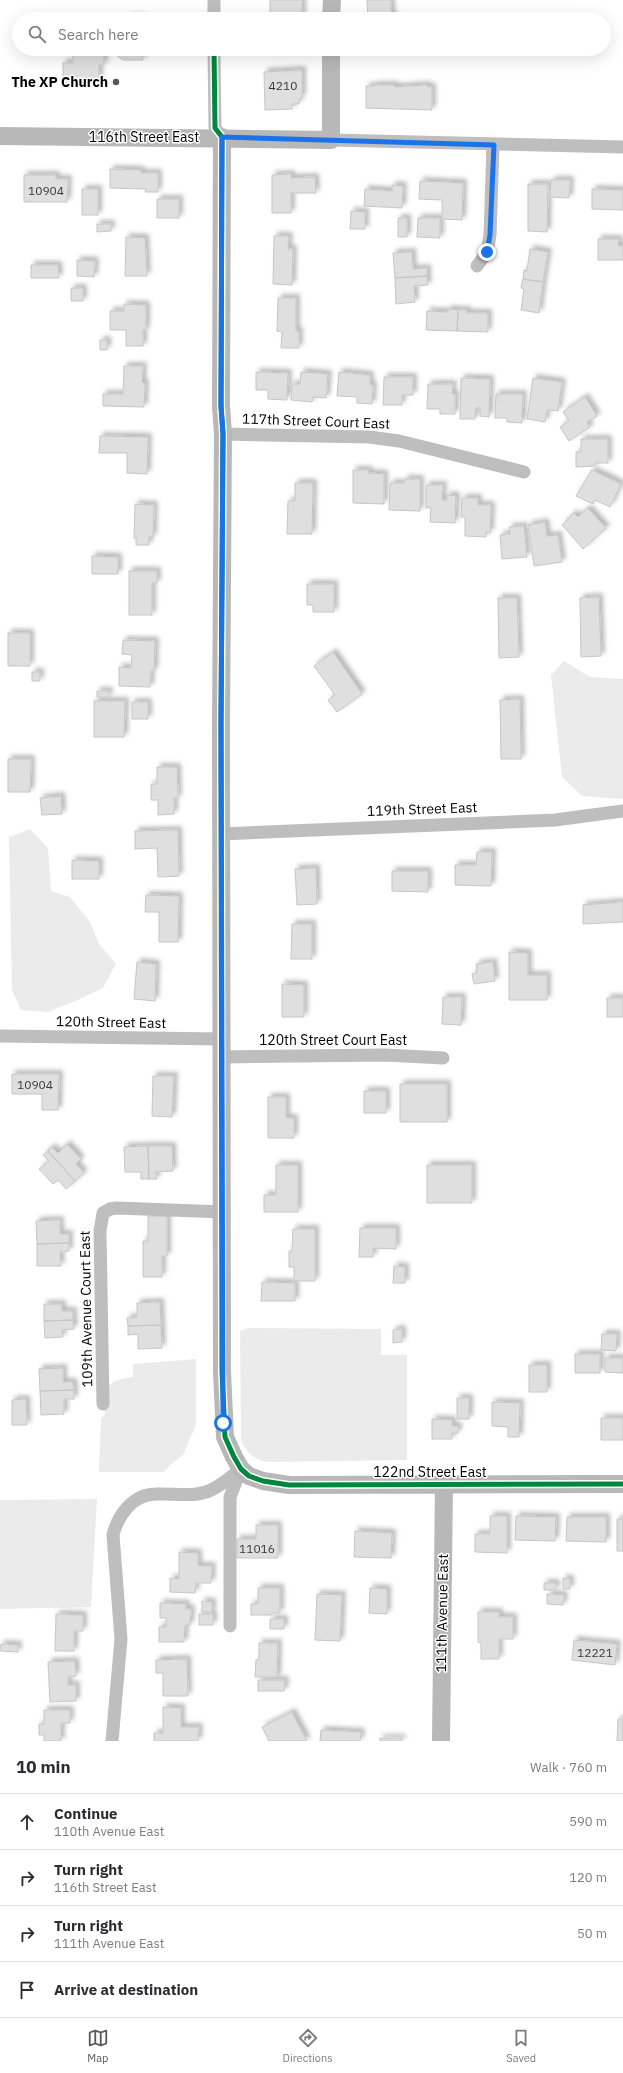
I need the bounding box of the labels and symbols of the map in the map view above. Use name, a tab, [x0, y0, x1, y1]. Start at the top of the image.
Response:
place label: The XP Church	[11, 73, 108, 91]
marker: The XP Church	[111, 77, 121, 87]
house number: 4210	[269, 78, 297, 93]
street label: 116th Street East	[89, 128, 199, 146]
house number: 10904	[28, 183, 64, 198]
route end	[478, 243, 496, 261]
street label: 117th Street Court East	[242, 409, 390, 433]
street label: 119th Street East	[367, 798, 478, 820]
street label: 120th Street East	[56, 1012, 166, 1032]
street label: 120th Street Court East	[259, 1031, 407, 1049]
house number: 10904	[17, 1077, 53, 1092]
street label: 109th Avenue Court East	[76, 1230, 96, 1387]
route start	[214, 1414, 232, 1432]
street label: 122nd Street East	[373, 1463, 487, 1481]
house number: 11016	[239, 1541, 275, 1556]
street label: 111th Avenue East	[432, 1553, 452, 1672]
house number: 12221	[577, 1645, 613, 1660]

